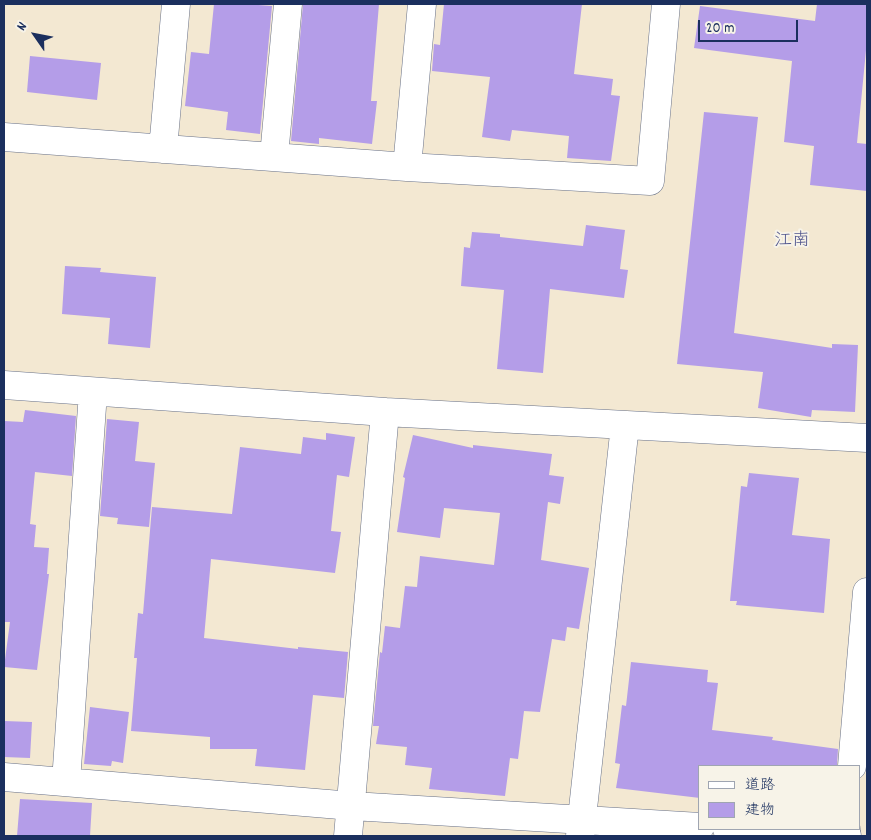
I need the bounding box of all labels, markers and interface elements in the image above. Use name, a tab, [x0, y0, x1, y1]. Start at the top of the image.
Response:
north arrow	[10, 10, 60, 60]
scale bar	[701, 10, 801, 42]
text: N	[12, 18, 33, 35]
text: 20 m	[706, 18, 734, 40]
district label: 江南	[774, 232, 810, 254]
legend	[698, 765, 861, 830]
text: 道路	[745, 775, 775, 797]
text: 建物	[745, 800, 775, 822]

